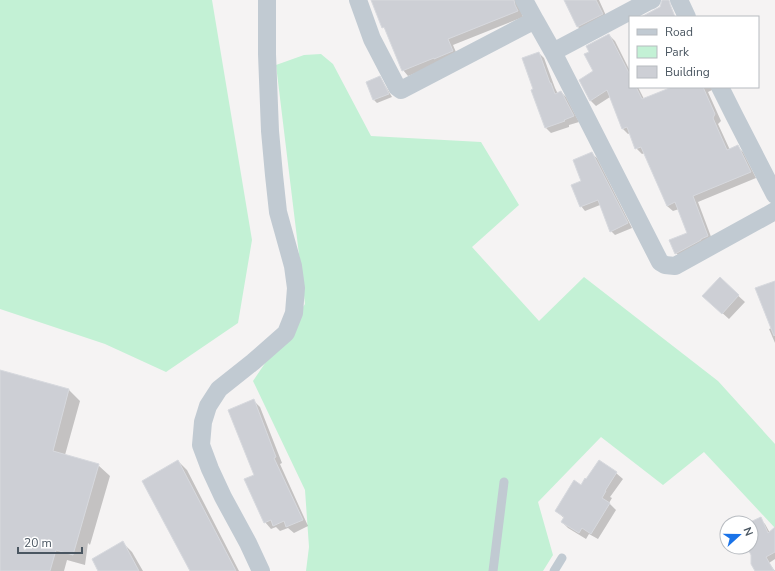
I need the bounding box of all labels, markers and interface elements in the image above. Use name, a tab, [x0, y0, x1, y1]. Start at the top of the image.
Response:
legend	[629, 16, 759, 88]
text: Road	[665, 24, 693, 40]
text: Park	[665, 44, 690, 60]
text: Building	[665, 64, 710, 80]
north arrow	[719, 515, 759, 555]
text: N	[739, 525, 756, 538]
scale bar	[18, 529, 82, 555]
text: 20 m	[24, 535, 52, 551]

